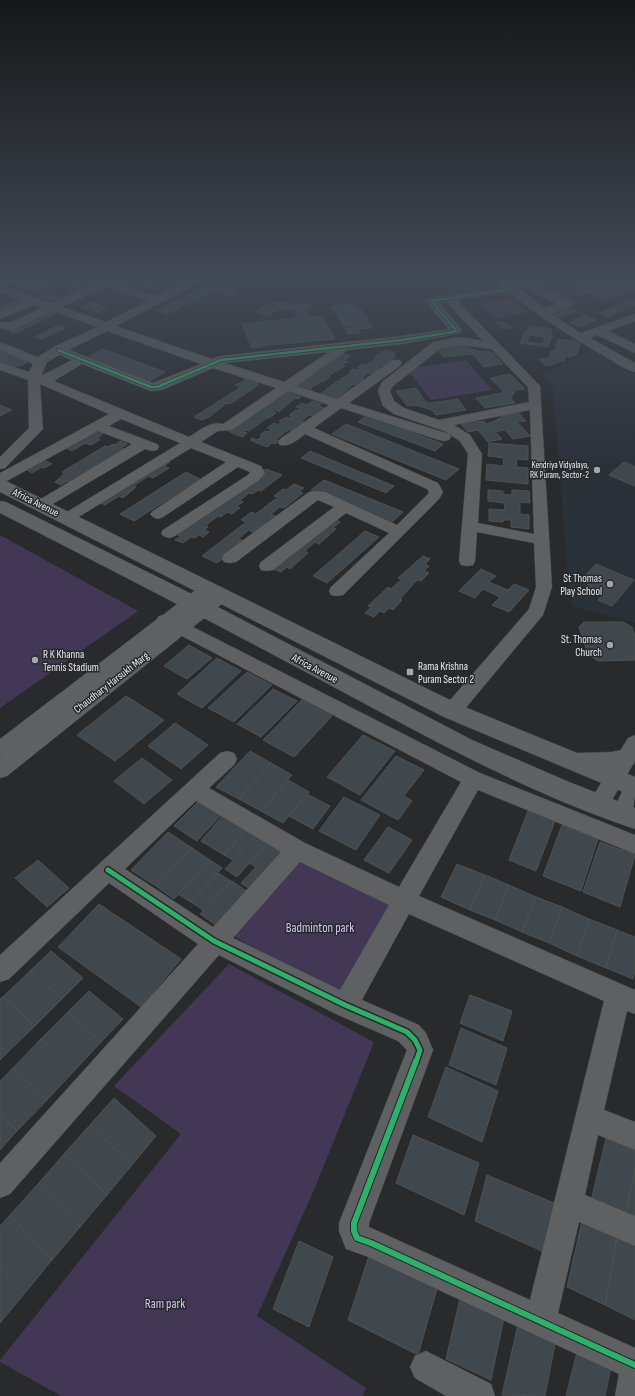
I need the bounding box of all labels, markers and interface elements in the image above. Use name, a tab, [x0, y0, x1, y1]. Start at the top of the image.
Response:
place label: Kendriya Vidyalaya, RK Puram, Sector-2	[530, 460, 589, 481]
marker: Kendriya Vidyalaya, RK Puram, Sector-2	[592, 465, 602, 475]
street label: Africa Avenue	[9, 485, 61, 519]
place label: St Thomas Play School	[560, 572, 602, 598]
marker: St Thomas Play School	[605, 579, 615, 589]
place label: St. Thomas Church	[561, 633, 602, 659]
marker: St. Thomas Church	[605, 640, 615, 650]
place label: R K Khanna Tennis Stadium	[43, 648, 99, 674]
street label: Chaudhary Harsukh Marg	[71, 649, 152, 716]
street label: Africa Avenue	[289, 650, 340, 686]
marker: R K Khanna Tennis Stadium	[30, 655, 40, 665]
place label: Rama Krishna Puram Sector 2	[418, 660, 474, 686]
marker: Rama Krishna Puram Sector 2	[405, 667, 415, 677]
park label: Badminton park	[286, 920, 354, 936]
park label: Ram park	[145, 1296, 185, 1312]

